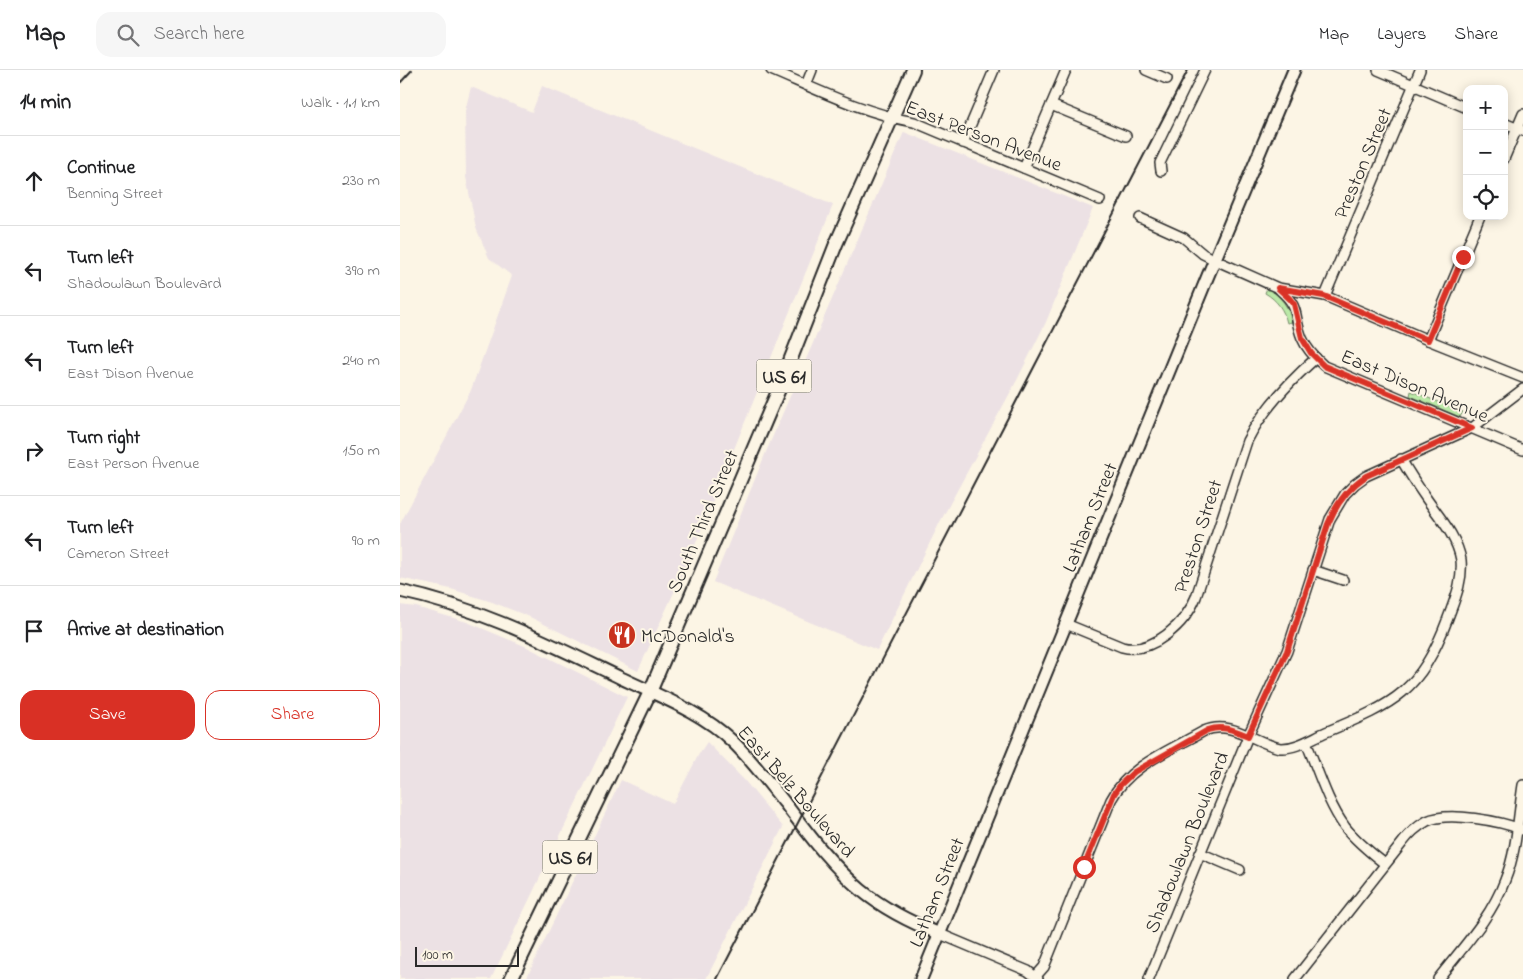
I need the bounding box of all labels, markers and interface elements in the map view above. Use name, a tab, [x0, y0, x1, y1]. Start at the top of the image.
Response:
search box	[96, 12, 446, 57]
text: Map	[25, 17, 66, 52]
icon: search	[114, 21, 142, 49]
text: Search here	[154, 21, 245, 48]
text: Map	[1319, 22, 1349, 48]
text: Layers	[1377, 22, 1427, 48]
text: Share	[1455, 22, 1498, 48]
map controls	[1463, 85, 1508, 220]
button: +	[1463, 85, 1508, 130]
text: 14 min	[20, 88, 71, 118]
text: Walk · 1.1 km	[301, 91, 380, 115]
street label: East Person Avenue	[901, 94, 1066, 181]
street label: Preston Street	[1328, 104, 1401, 224]
button: −	[1463, 130, 1508, 175]
text: Continue	[67, 155, 135, 182]
icon: ahead	[20, 167, 48, 195]
text: 230 m	[342, 169, 380, 193]
button: locate	[1463, 175, 1508, 220]
text: Benning Street	[67, 182, 163, 206]
text: Turn left	[67, 245, 134, 272]
route end	[1452, 246, 1475, 269]
icon: left	[20, 257, 48, 285]
text: 390 m	[345, 259, 380, 283]
text: Shadowlawn Boulevard	[67, 272, 222, 296]
text: Turn left	[67, 335, 134, 362]
street label: East Dison Avenue	[1335, 343, 1493, 432]
icon: left	[20, 347, 48, 375]
text: 240 m	[342, 349, 380, 373]
road number: US 61	[756, 360, 812, 392]
text: East Dison Avenue	[67, 362, 194, 386]
text: Turn right	[67, 425, 140, 452]
icon: right	[20, 437, 48, 465]
text: 150 m	[342, 439, 380, 463]
street label: South Third Street	[661, 446, 748, 598]
text: East Person Avenue	[67, 452, 199, 476]
street label: Latham Street	[1056, 458, 1127, 577]
street label: Preston Street	[1167, 476, 1232, 597]
text: Turn left	[67, 515, 134, 542]
icon: left	[20, 527, 48, 555]
text: 90 m	[352, 529, 380, 553]
text: Cameron Street	[67, 542, 170, 566]
icon: arrive	[20, 617, 48, 645]
text: Arrive at destination	[67, 617, 224, 644]
restaurant icon: McDonald's	[607, 620, 637, 650]
place label: McDonald's	[641, 623, 735, 652]
button: Save	[20, 690, 195, 740]
button: Share	[205, 690, 380, 740]
street label: East Belz Boulevard	[729, 720, 861, 865]
street label: Shadowlawn Boulevard	[1139, 748, 1238, 938]
street label: Latham Street	[903, 833, 974, 952]
road number: US 61	[542, 840, 598, 874]
route start	[1073, 856, 1096, 879]
scale bar	[415, 944, 519, 967]
text: 100 m	[422, 945, 453, 966]

